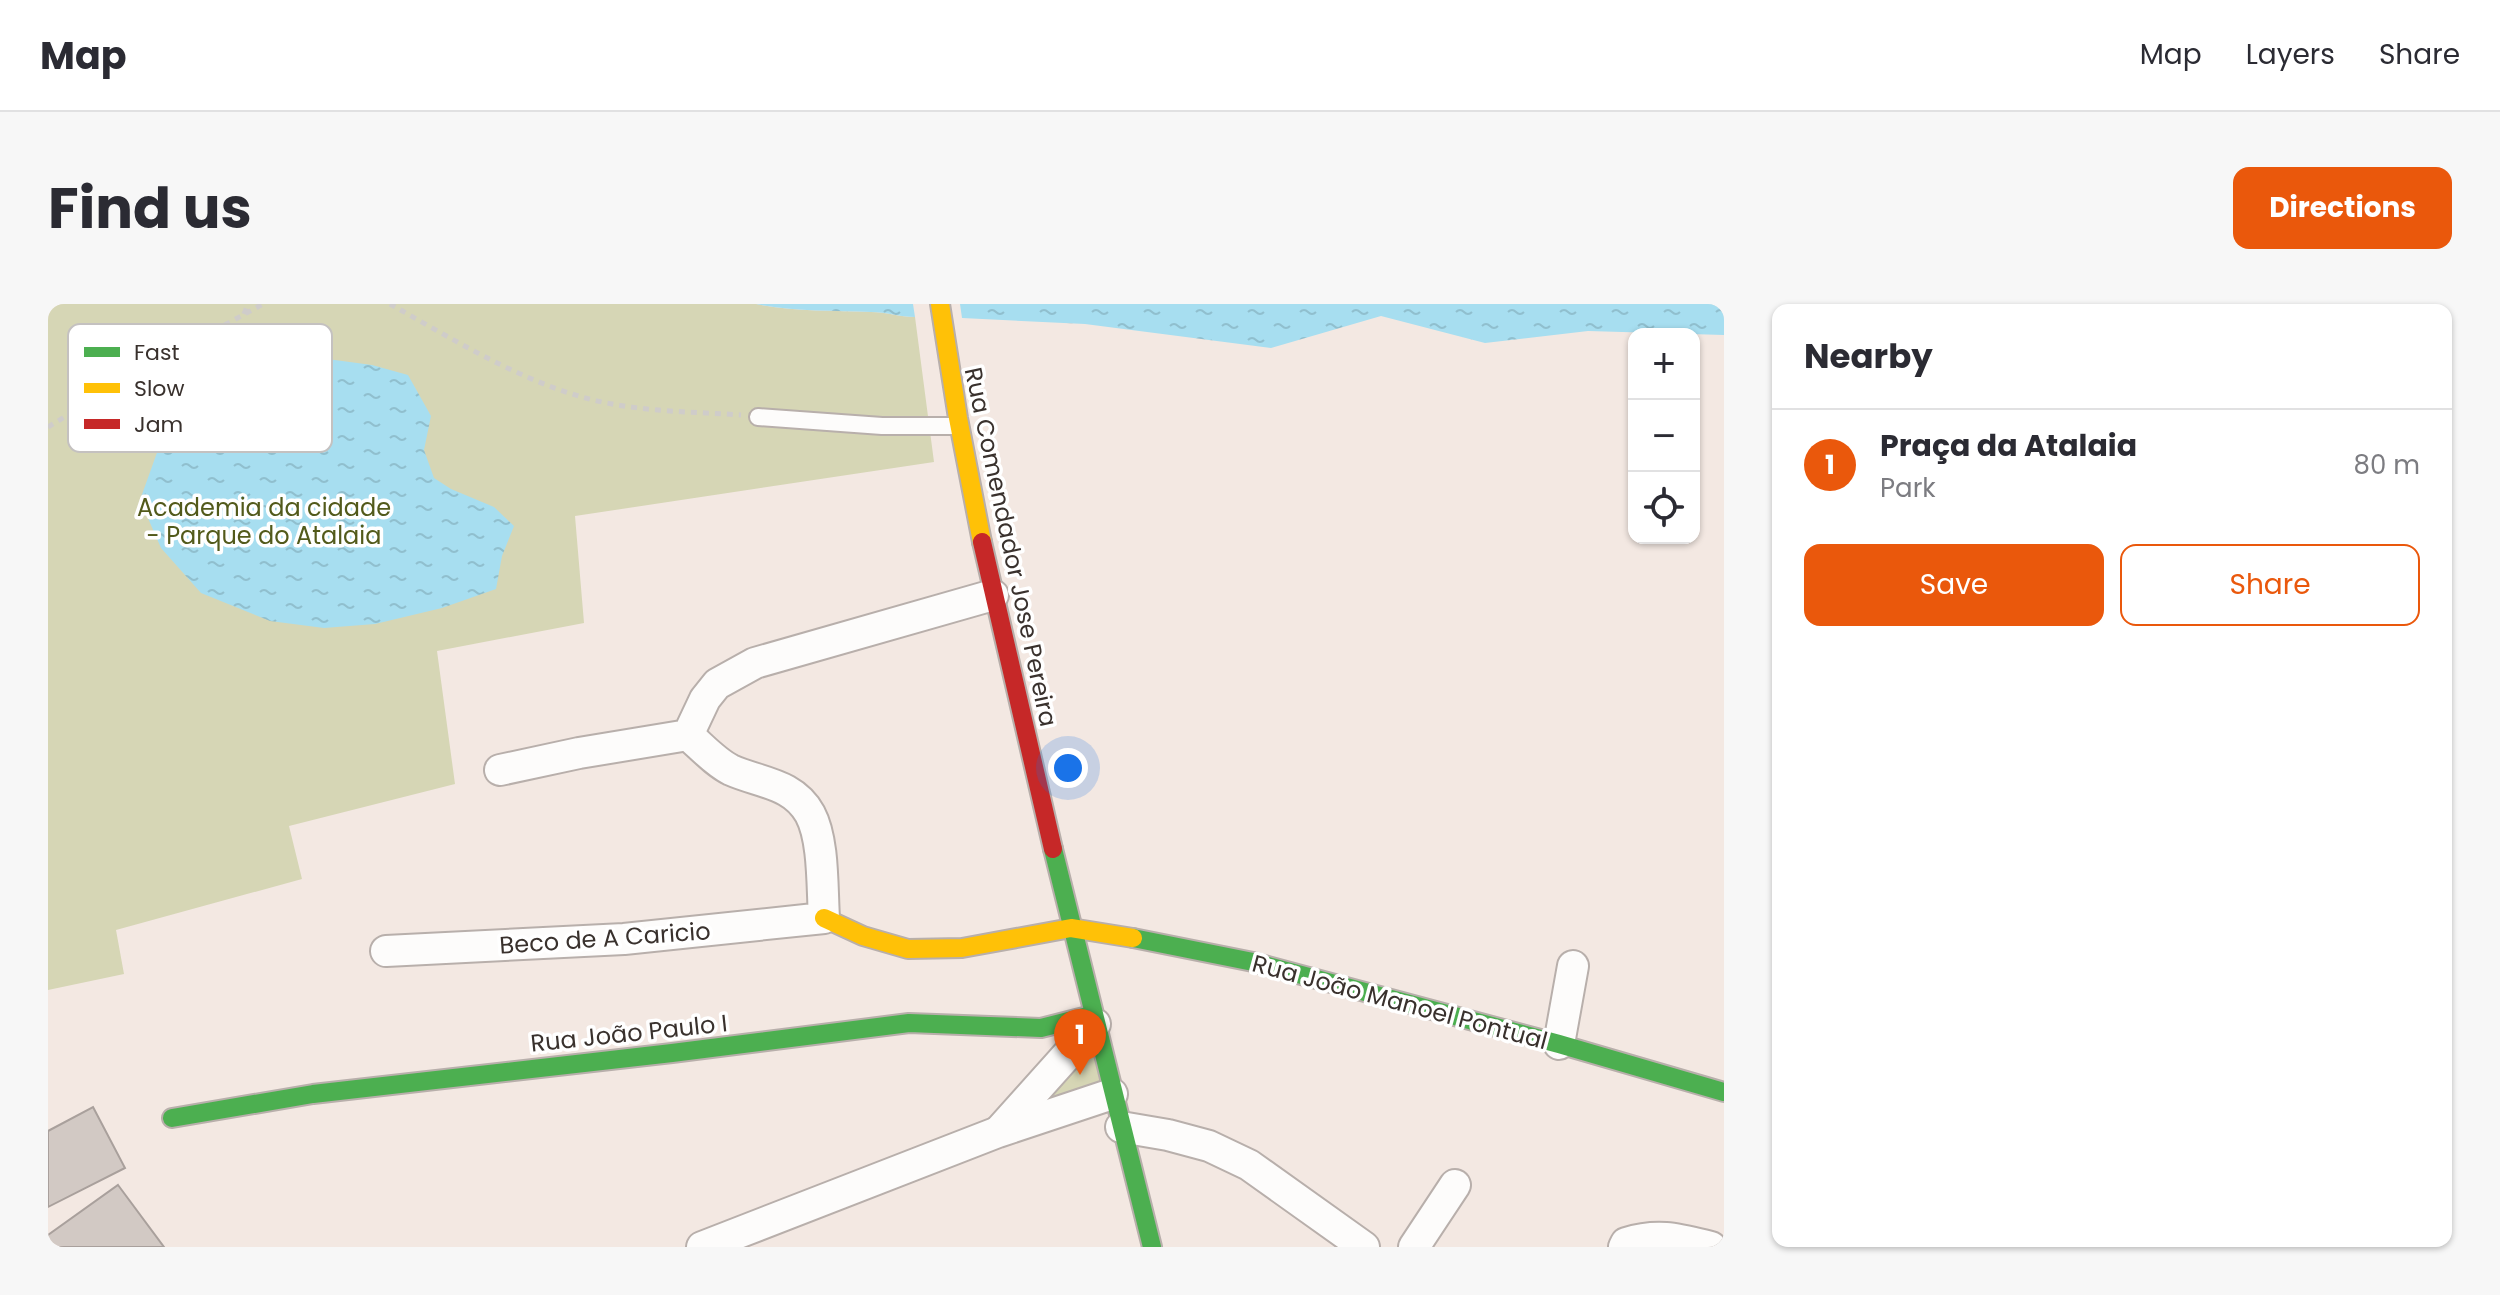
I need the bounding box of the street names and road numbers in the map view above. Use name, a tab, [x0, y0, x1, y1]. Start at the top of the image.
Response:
street label: Rua Comendador Jose Pereira	[957, 364, 1065, 730]
street label: Beco de A Caricio	[498, 914, 712, 962]
street label: Rua João Manoel Pontual	[1249, 947, 1551, 1057]
street label: Rua João Paulo I	[529, 1006, 729, 1060]

